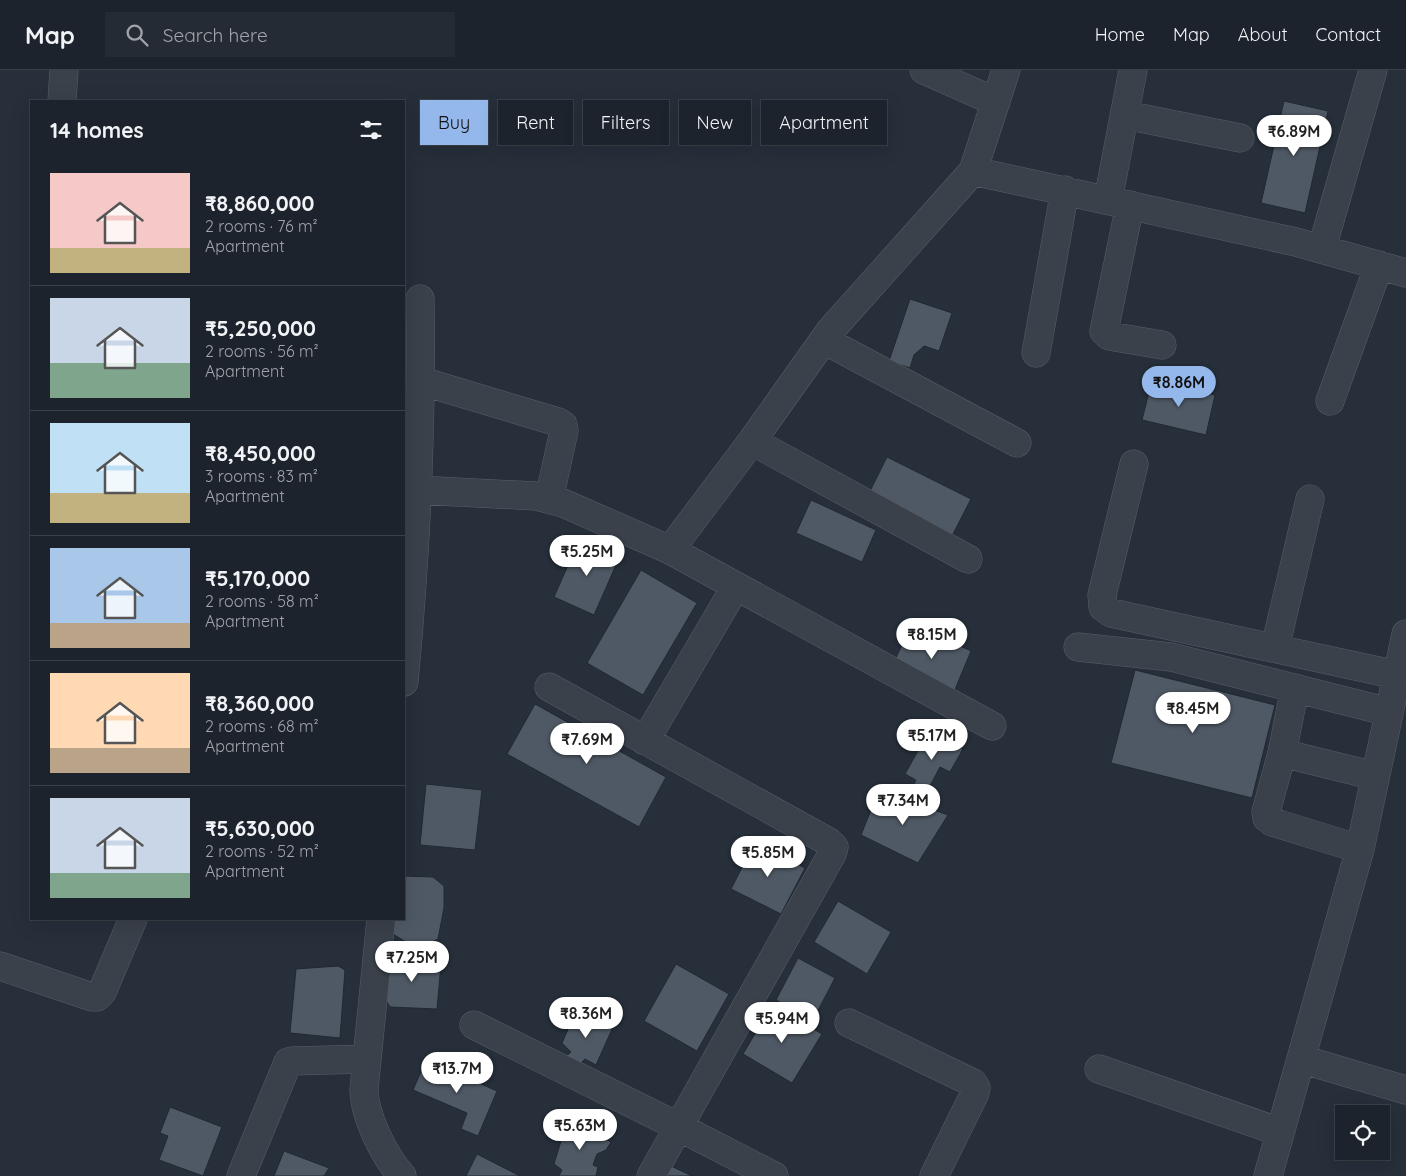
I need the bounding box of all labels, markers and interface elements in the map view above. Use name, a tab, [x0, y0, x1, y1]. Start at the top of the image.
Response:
search box	[105, 12, 455, 57]
text: Map	[25, 20, 75, 50]
icon: search	[123, 21, 151, 49]
text: Search here	[163, 23, 268, 47]
text: Home	[1095, 23, 1145, 46]
text: Map	[1173, 23, 1210, 46]
text: About	[1238, 23, 1288, 46]
text: Contact	[1316, 23, 1381, 46]
chip: Buy	[420, 100, 488, 145]
chip: Rent	[498, 100, 573, 145]
chip: Filters	[583, 100, 669, 145]
chip: New	[679, 100, 751, 145]
chip: Apartment	[761, 100, 887, 145]
pin: ₹6.89M	[1253, 114, 1335, 157]
icon: filters	[357, 116, 385, 144]
text: 14 homes	[50, 117, 144, 143]
text: ₹6.89M	[1268, 121, 1320, 141]
text: ₹8,860,000	[205, 190, 314, 216]
icon: home	[90, 193, 150, 253]
text: 2 rooms · 76 m²	[205, 216, 318, 236]
text: Apartment	[205, 236, 285, 256]
text: ₹5,250,000	[205, 315, 316, 341]
icon: home	[90, 318, 150, 378]
text: 2 rooms · 56 m²	[205, 341, 319, 361]
text: Apartment	[205, 361, 285, 381]
pin: ₹8.86M	[1138, 366, 1220, 408]
text: ₹8.86M	[1153, 372, 1205, 392]
text: ₹8,450,000	[205, 440, 316, 466]
icon: home	[90, 443, 150, 503]
text: 3 rooms · 83 m²	[205, 466, 318, 486]
text: Apartment	[205, 486, 285, 506]
pin: ₹5.25M	[546, 534, 628, 577]
text: ₹5.25M	[561, 541, 613, 561]
text: ₹5,170,000	[205, 565, 310, 591]
icon: home	[90, 568, 150, 628]
text: 2 rooms · 58 m²	[205, 591, 319, 611]
text: Apartment	[205, 611, 285, 631]
pin: ₹8.15M	[891, 618, 973, 660]
text: ₹8.15M	[907, 624, 957, 644]
text: ₹8,360,000	[205, 690, 314, 716]
pin: ₹8.45M	[1152, 692, 1234, 734]
icon: home	[90, 693, 150, 753]
text: ₹8.45M	[1167, 698, 1219, 718]
text: 2 rooms · 68 m²	[205, 716, 319, 736]
pin: ₹5.17M	[891, 718, 973, 761]
pin: ₹7.69M	[546, 722, 628, 765]
text: ₹5.17M	[908, 725, 956, 745]
text: ₹7.69M	[561, 729, 613, 749]
text: Apartment	[205, 736, 285, 756]
pin: ₹7.34M	[862, 784, 944, 826]
text: ₹7.34M	[877, 790, 929, 810]
text: ₹5,630,000	[205, 815, 315, 841]
icon: home	[90, 818, 150, 878]
pin: ₹5.85M	[727, 836, 809, 878]
text: 2 rooms · 52 m²	[205, 841, 319, 861]
text: ₹5.85M	[742, 842, 794, 862]
text: Apartment	[205, 861, 285, 881]
pin: ₹7.25M	[371, 940, 453, 983]
text: ₹7.25M	[386, 947, 438, 967]
pin: ₹8.36M	[545, 996, 627, 1039]
pin: ₹5.94M	[741, 1002, 823, 1044]
text: ₹8.36M	[560, 1003, 612, 1023]
text: ₹5.94M	[755, 1008, 809, 1028]
pin: ₹13.7M	[416, 1052, 498, 1094]
text: ₹13.7M	[432, 1058, 482, 1078]
map controls	[1335, 1105, 1390, 1160]
button: locate	[1335, 1105, 1390, 1160]
pin: ₹5.63M	[539, 1108, 621, 1151]
text: ₹5.63M	[554, 1115, 606, 1135]

